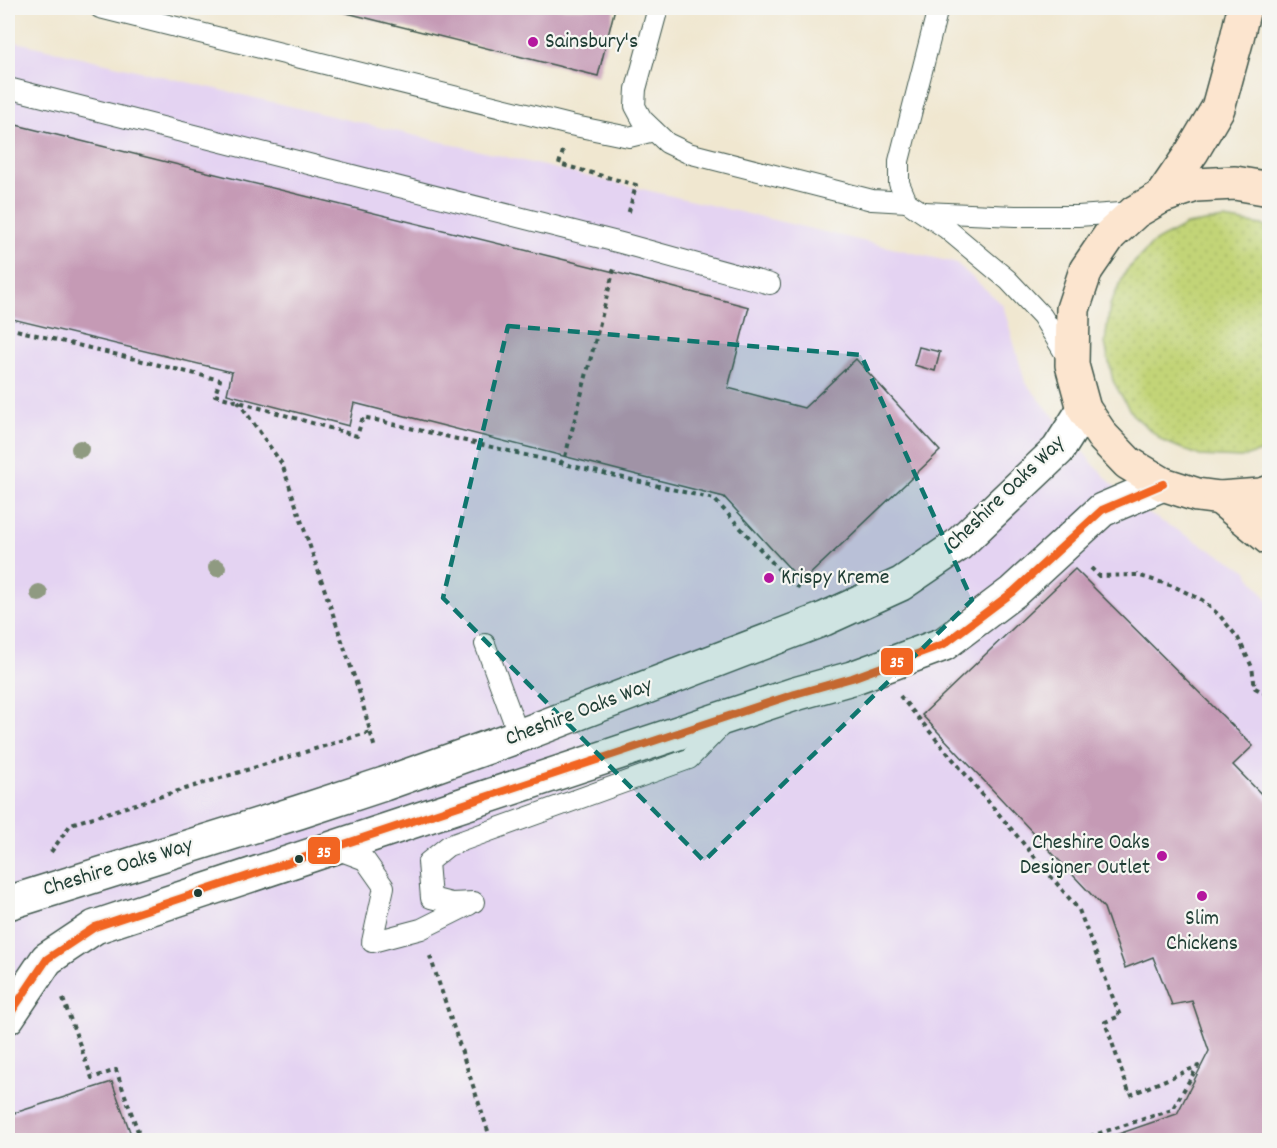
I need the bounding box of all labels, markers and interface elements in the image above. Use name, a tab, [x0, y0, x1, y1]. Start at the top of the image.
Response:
place label: Sainsbury's	[545, 27, 638, 58]
marker: Sainsbury's	[526, 35, 540, 49]
street label: Cheshire Oaks Way	[939, 428, 1073, 559]
place label: Krispy Kreme	[781, 563, 890, 594]
marker: Krispy Kreme	[762, 571, 776, 585]
line badge: 35	[880, 647, 914, 676]
text: 35	[890, 652, 904, 675]
street label: Cheshire Oaks Way	[501, 670, 658, 755]
place label: Cheshire Oaks Designer Outlet	[1020, 828, 1150, 884]
street label: Cheshire Oaks Way	[39, 830, 198, 905]
line badge: 35	[307, 836, 341, 865]
text: 35	[317, 842, 331, 865]
marker: Cheshire Oaks Designer Outlet	[1155, 849, 1169, 863]
unlabelled marker	[293, 853, 305, 865]
unlabelled marker	[192, 887, 204, 899]
marker: Slim Chickens	[1195, 889, 1209, 903]
place label: Slim Chickens	[1166, 904, 1238, 960]

